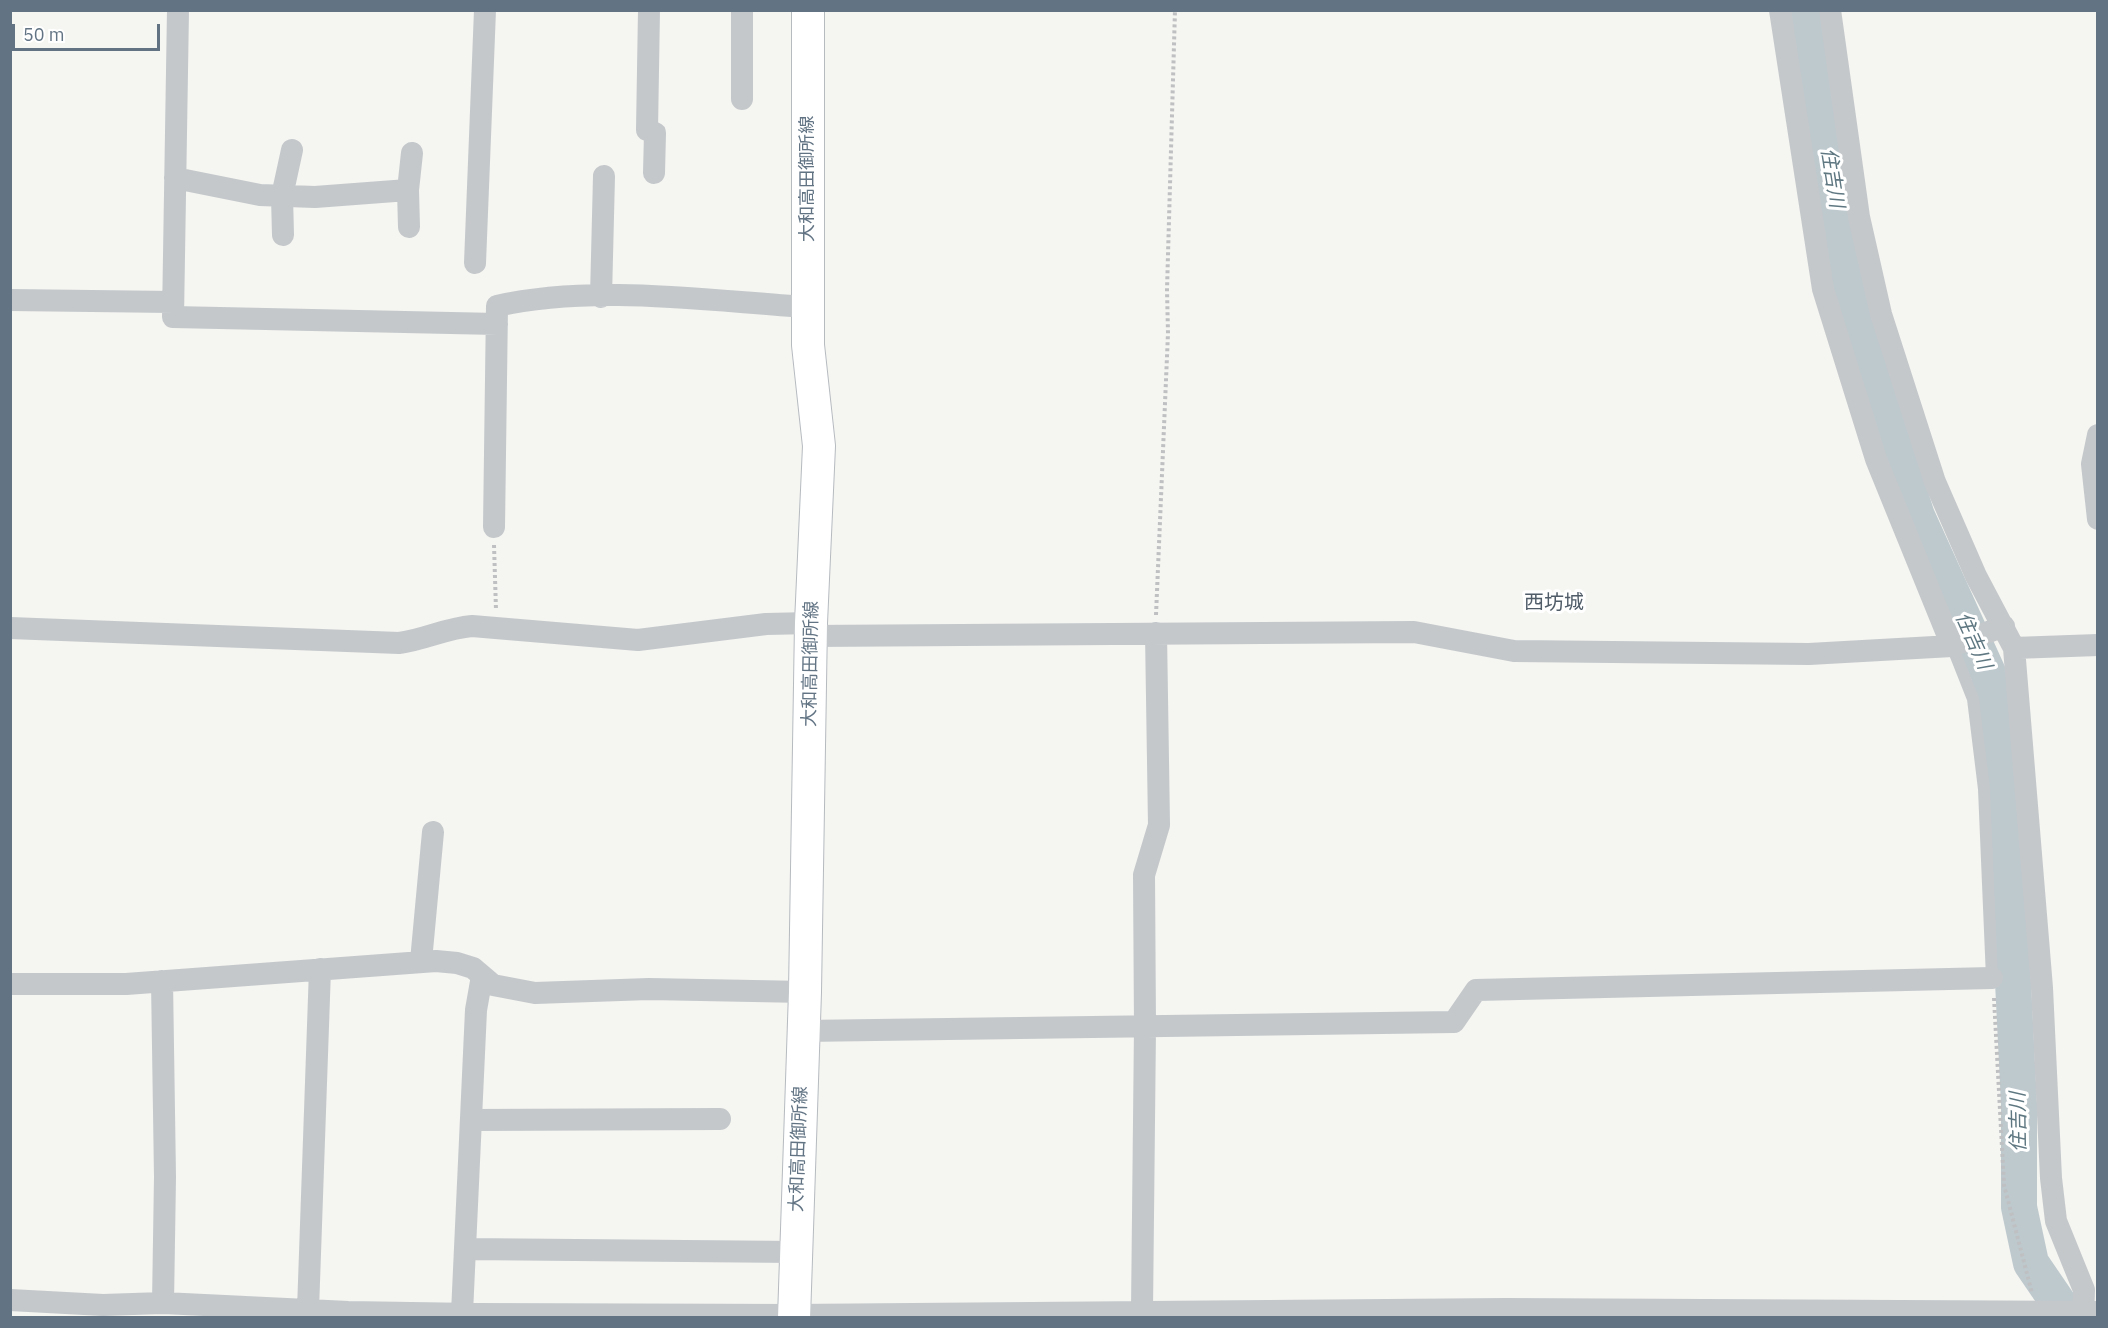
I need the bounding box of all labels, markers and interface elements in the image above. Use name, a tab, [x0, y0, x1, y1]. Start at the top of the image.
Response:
scale bar	[15, 12, 164, 50]
text: 50 m	[23, 23, 65, 46]
street label: 大和高田御所線	[797, 116, 819, 242]
water label: 住吉川	[1815, 146, 1849, 210]
district label: 西坊城	[1524, 591, 1584, 615]
street label: 大和高田御所線	[799, 601, 823, 727]
water label: 住吉川	[1950, 609, 1996, 673]
street label: 大和高田御所線	[786, 1086, 812, 1212]
water label: 住吉川	[2006, 1092, 2032, 1152]

